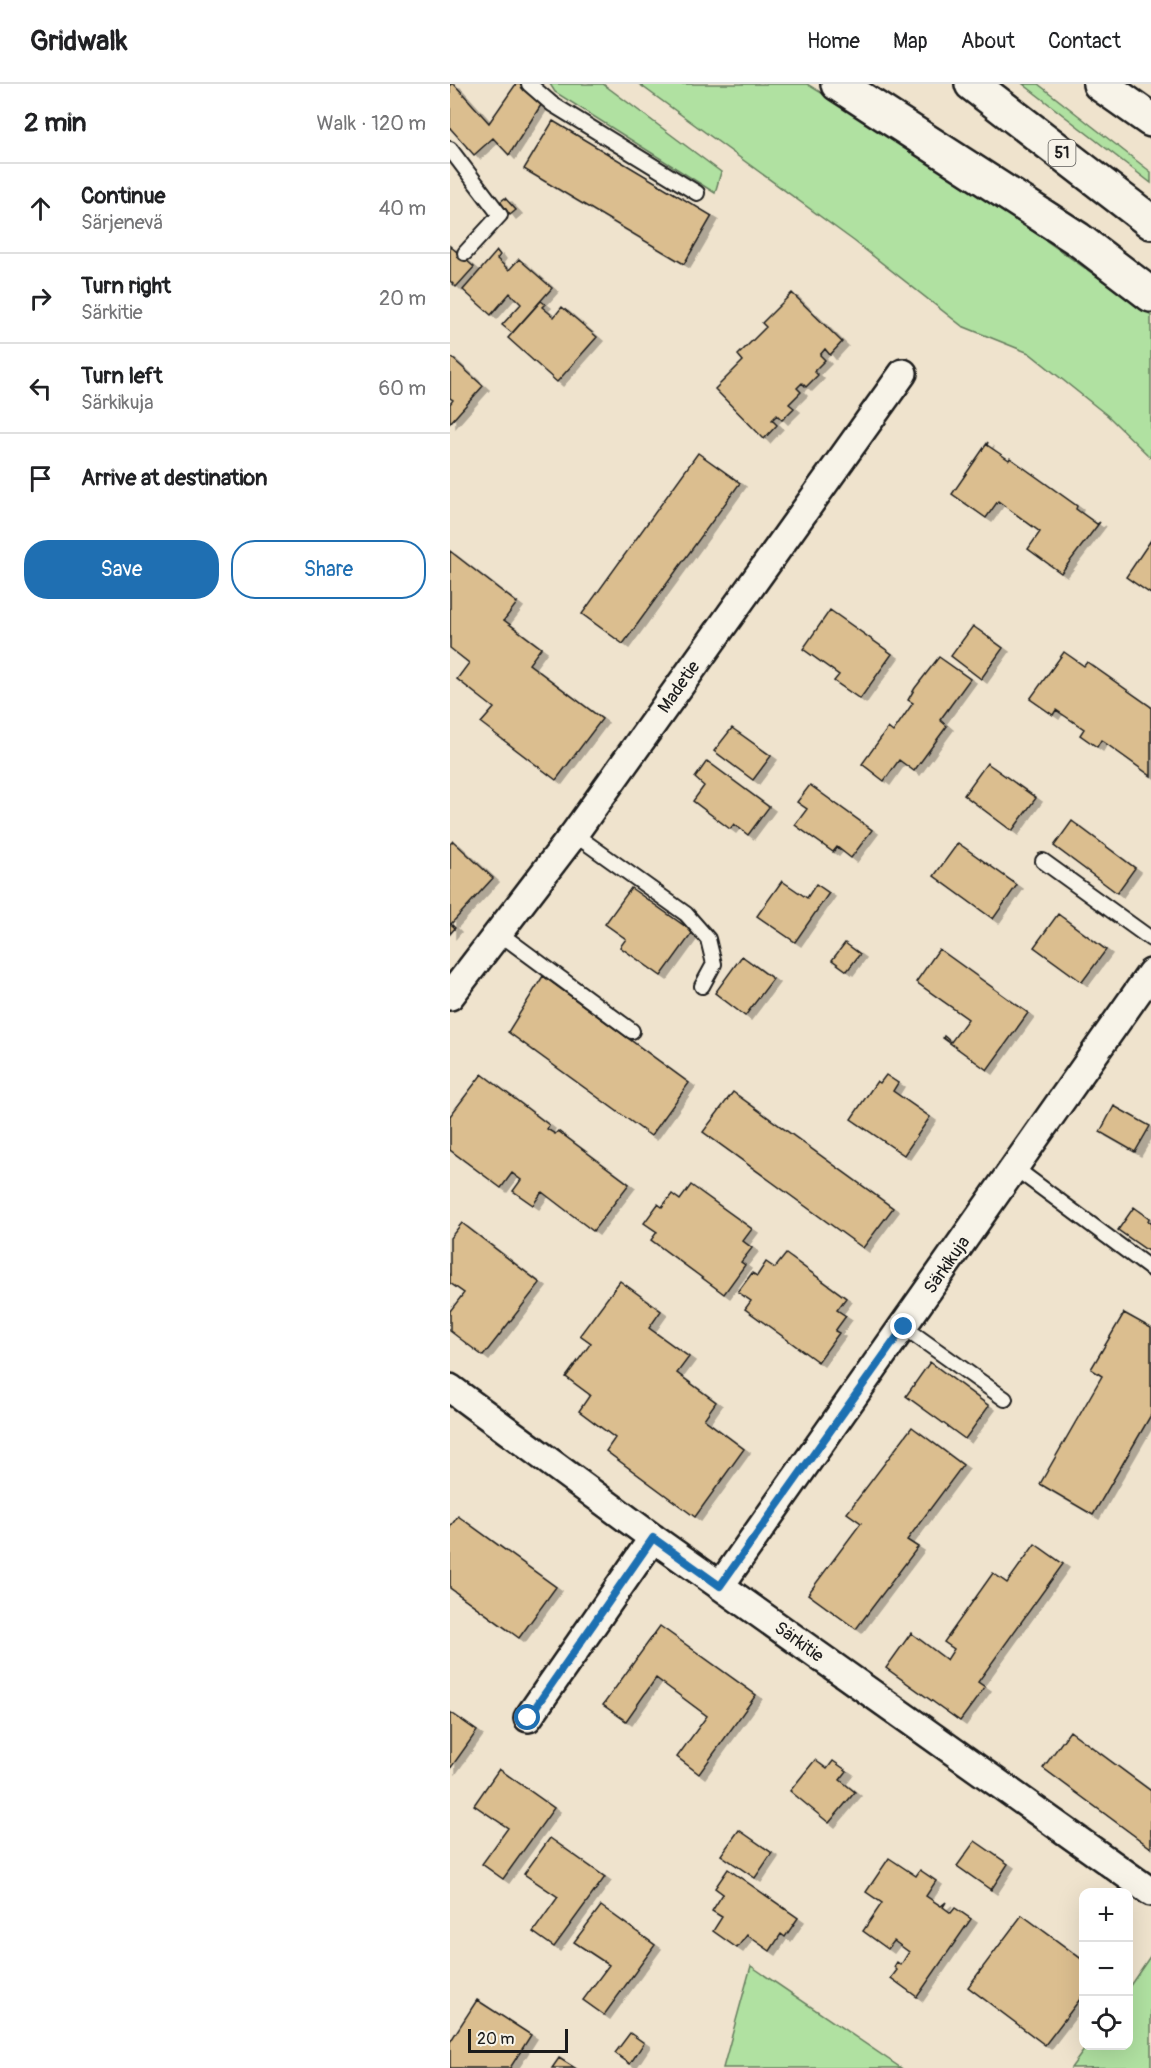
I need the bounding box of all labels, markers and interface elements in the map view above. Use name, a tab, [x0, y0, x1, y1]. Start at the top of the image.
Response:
text: Gridwalk	[30, 24, 128, 59]
text: Home	[807, 28, 860, 55]
text: Map	[893, 28, 928, 55]
text: About	[961, 28, 1015, 55]
text: Contact	[1048, 28, 1121, 55]
text: 2 min	[24, 107, 86, 139]
text: Walk · 120 m	[317, 111, 426, 136]
road number: 51	[1048, 140, 1076, 166]
text: Continue	[81, 182, 165, 210]
icon: ahead	[24, 192, 57, 225]
text: 40 m	[379, 196, 426, 221]
text: Särjenevä	[81, 210, 163, 235]
text: Turn right	[81, 272, 171, 300]
icon: right	[24, 282, 57, 315]
text: 20 m	[379, 286, 426, 311]
text: Särkitie	[81, 300, 143, 325]
text: Turn left	[81, 362, 163, 390]
icon: left	[24, 372, 57, 405]
text: 60 m	[379, 376, 426, 401]
text: Särkikuja	[81, 390, 154, 415]
icon: arrive	[24, 462, 57, 495]
text: Arrive at destination	[81, 464, 267, 492]
button: Save	[24, 540, 219, 599]
button: Share	[231, 540, 426, 599]
street label: Madetie	[653, 656, 705, 718]
street label: Särkikuja	[919, 1232, 975, 1298]
route end	[890, 1313, 916, 1339]
street label: Särkitie	[770, 1616, 828, 1668]
route start	[514, 1704, 540, 1730]
map controls	[1079, 1888, 1133, 2050]
button: +	[1079, 1888, 1133, 1942]
button: −	[1079, 1942, 1133, 1996]
button: locate	[1079, 1996, 1133, 2050]
scale bar	[468, 2026, 568, 2054]
text: 20 m	[477, 2029, 515, 2049]

